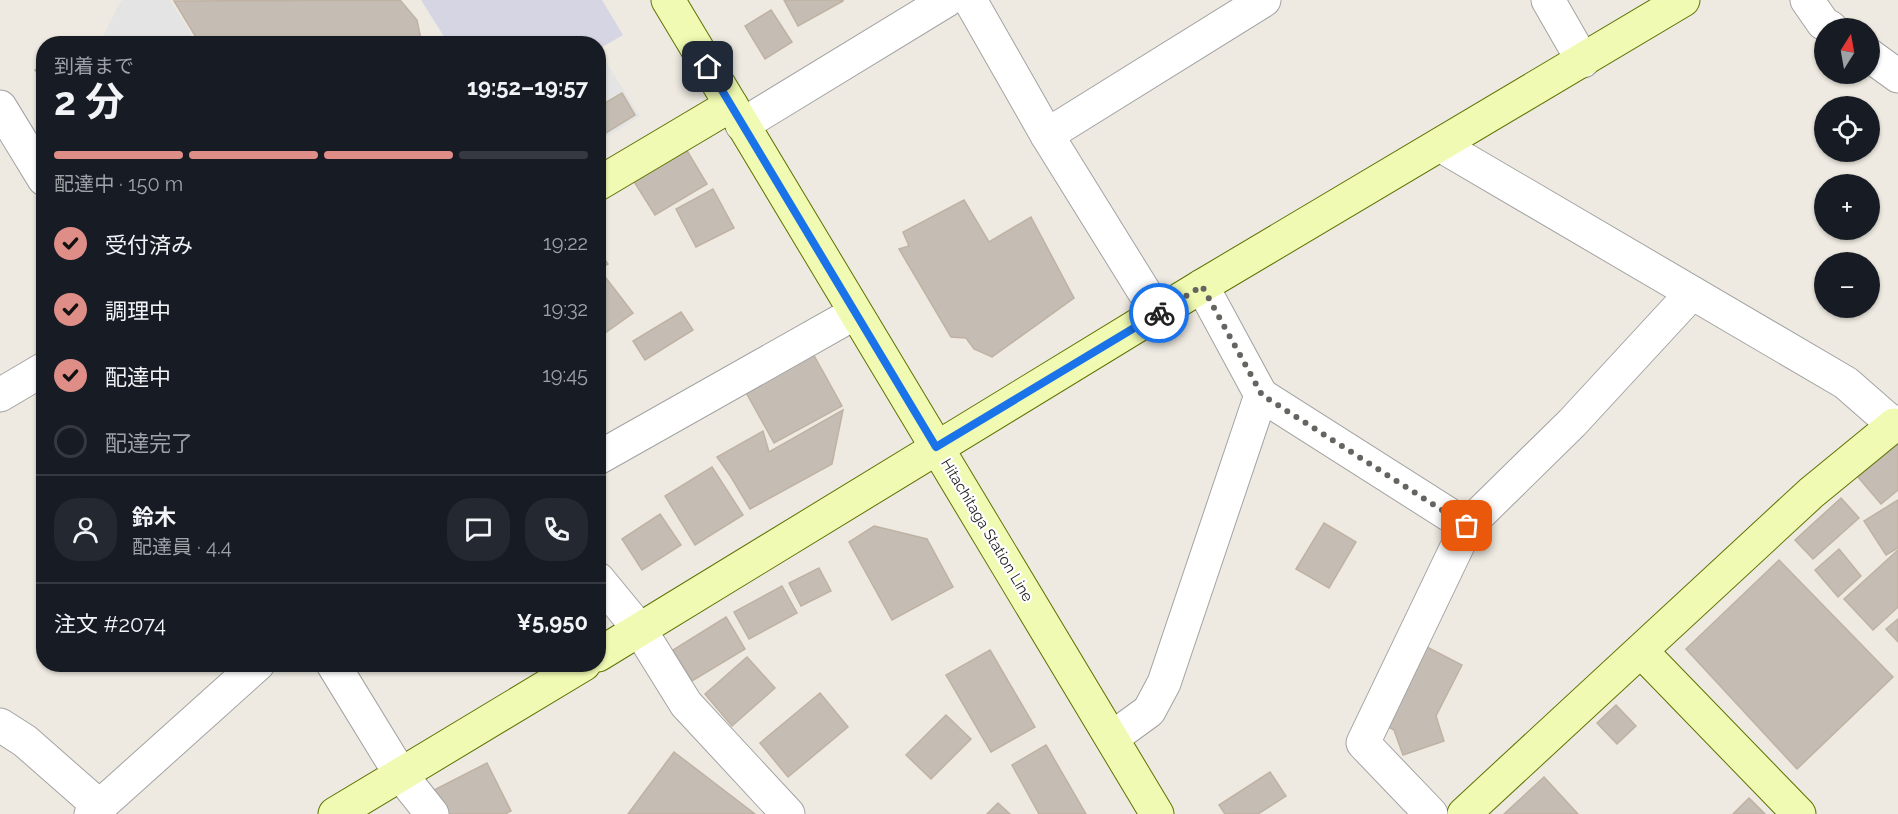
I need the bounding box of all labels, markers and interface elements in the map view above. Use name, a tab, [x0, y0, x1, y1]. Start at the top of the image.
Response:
north arrow	[1814, 18, 1880, 84]
map controls	[1814, 18, 1880, 318]
pin	[682, 41, 733, 92]
icon: home	[691, 50, 724, 83]
text: 到着まで	[54, 54, 134, 78]
text: 19:52–19:57	[467, 74, 588, 100]
text: 2 分	[54, 78, 124, 124]
button: locate	[1814, 96, 1880, 162]
text: 配達中 · 150 m	[54, 172, 183, 196]
button: +	[1814, 174, 1880, 240]
icon: check	[54, 227, 87, 260]
text: 19:22	[543, 231, 588, 255]
text: 受付済み	[105, 232, 193, 258]
button: −	[1814, 252, 1880, 318]
courier	[1129, 283, 1189, 343]
icon: check	[54, 293, 87, 326]
text: 19:32	[543, 297, 588, 321]
icon: bike	[1143, 297, 1176, 330]
text: 調理中	[105, 298, 171, 324]
icon: check	[54, 359, 87, 392]
text: 19:45	[542, 363, 588, 387]
text: 配達中	[105, 364, 171, 390]
text: 配達完了	[105, 430, 193, 456]
street label: Hitachitaga Station Line	[937, 455, 1037, 605]
button: person	[54, 498, 117, 561]
button: chat	[447, 498, 510, 561]
button: phone	[525, 498, 588, 561]
pin	[1441, 500, 1492, 551]
text: 鈴木	[132, 504, 176, 530]
icon: bag	[1450, 509, 1483, 542]
text: 配達員 · 4.4	[132, 535, 232, 559]
text: ¥5,950	[516, 609, 588, 635]
text: 注文 #2074	[54, 611, 166, 637]

